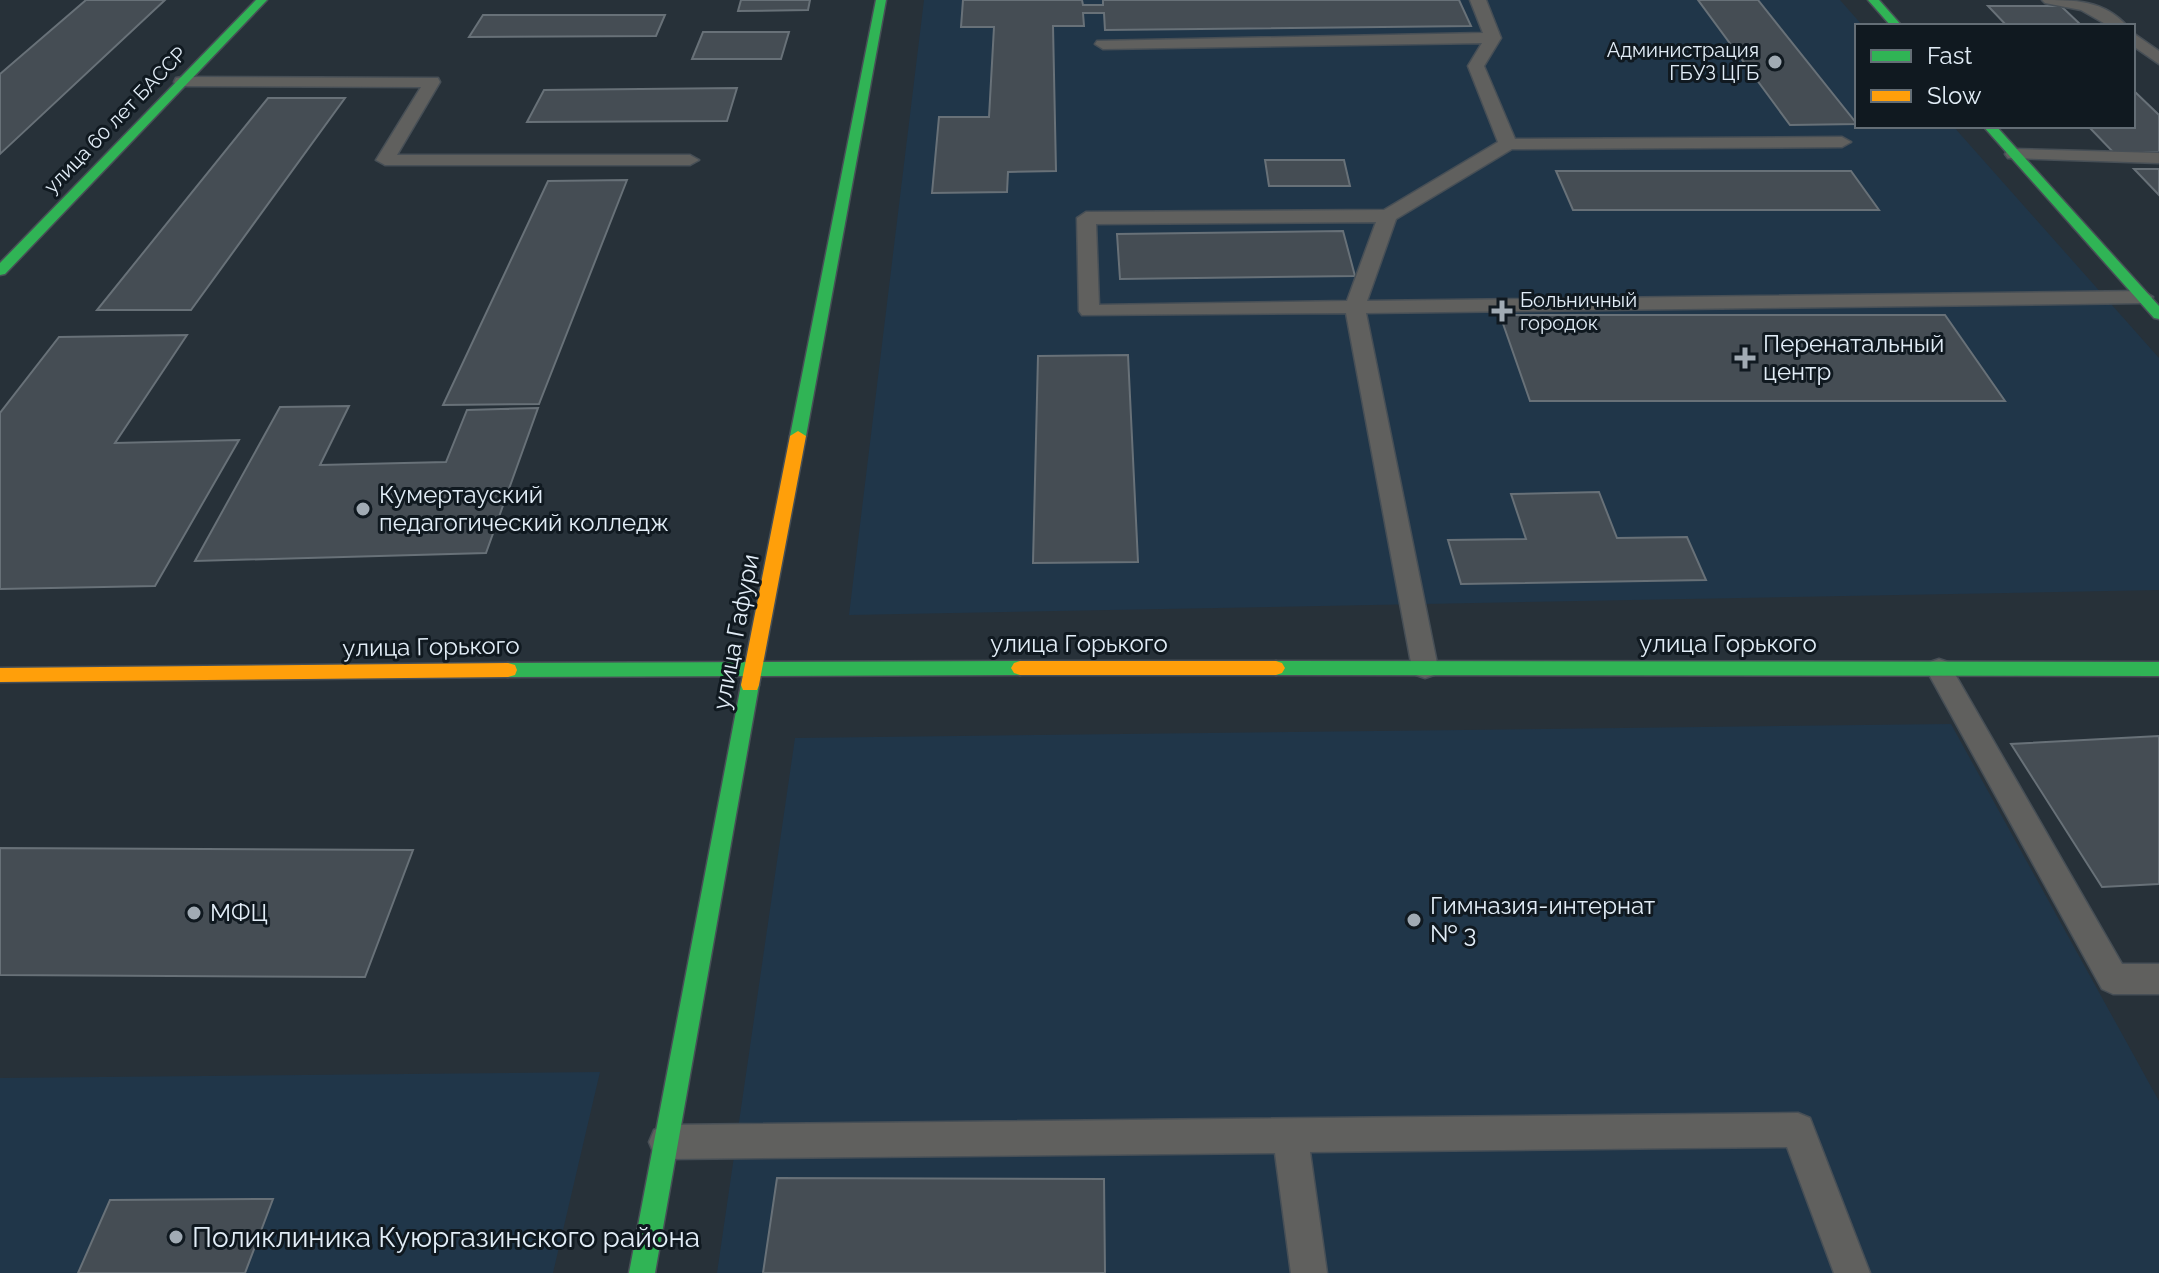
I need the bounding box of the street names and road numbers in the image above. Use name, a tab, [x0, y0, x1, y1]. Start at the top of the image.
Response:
street label: улица 60 лет БАССР	[39, 42, 191, 198]
street label: улица Гафури	[706, 552, 765, 712]
street label: улица Горького	[990, 629, 1168, 658]
street label: улица Горького	[1639, 629, 1817, 658]
street label: улица Горького	[342, 630, 520, 663]

